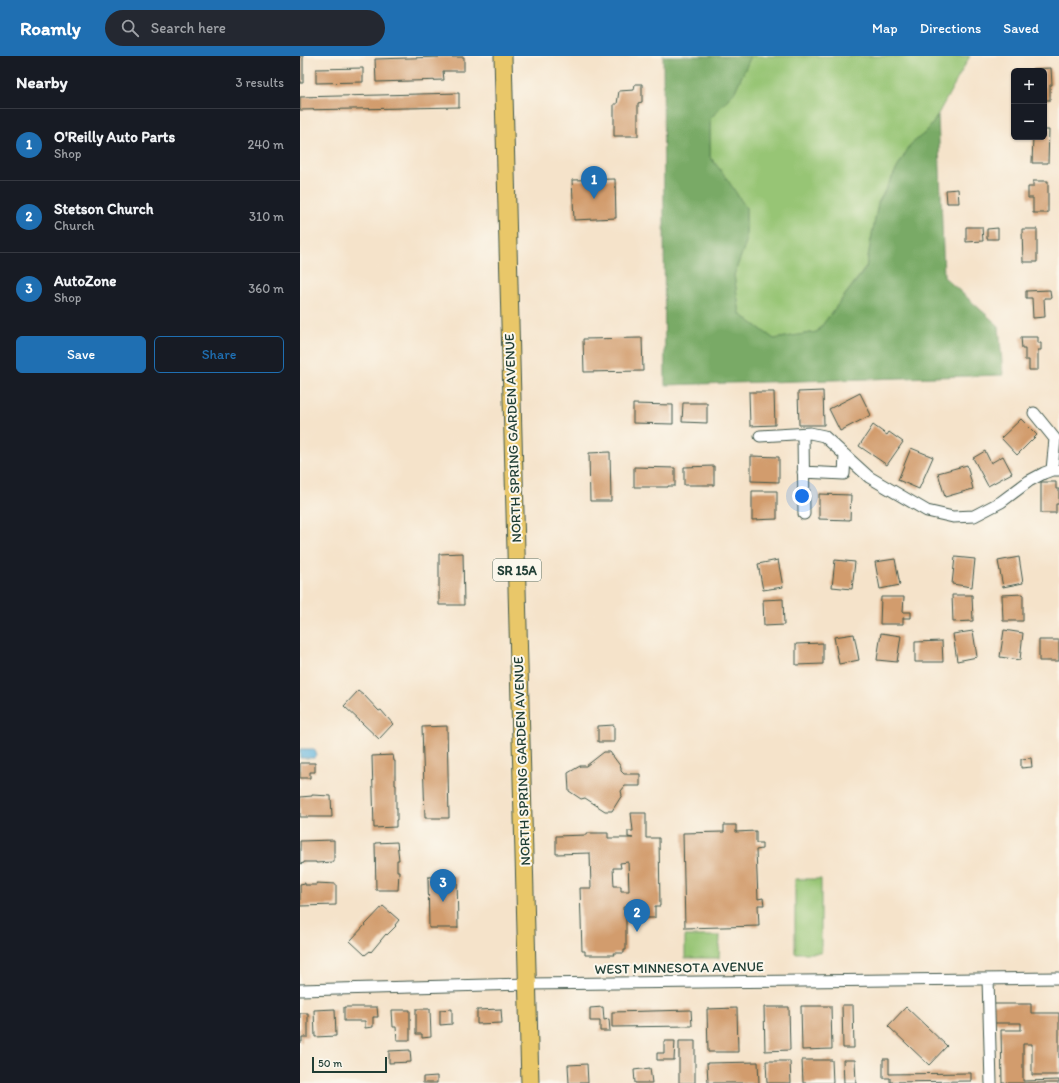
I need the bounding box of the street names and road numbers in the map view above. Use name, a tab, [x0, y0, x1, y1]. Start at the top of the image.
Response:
street label: NORTH SPRING GARDEN AVENUE	[501, 333, 525, 543]
road number: SR 15A	[493, 559, 541, 581]
street label: NORTH SPRING GARDEN AVENUE	[510, 656, 534, 866]
street label: WEST MINNESOTA AVENUE	[594, 958, 764, 978]

